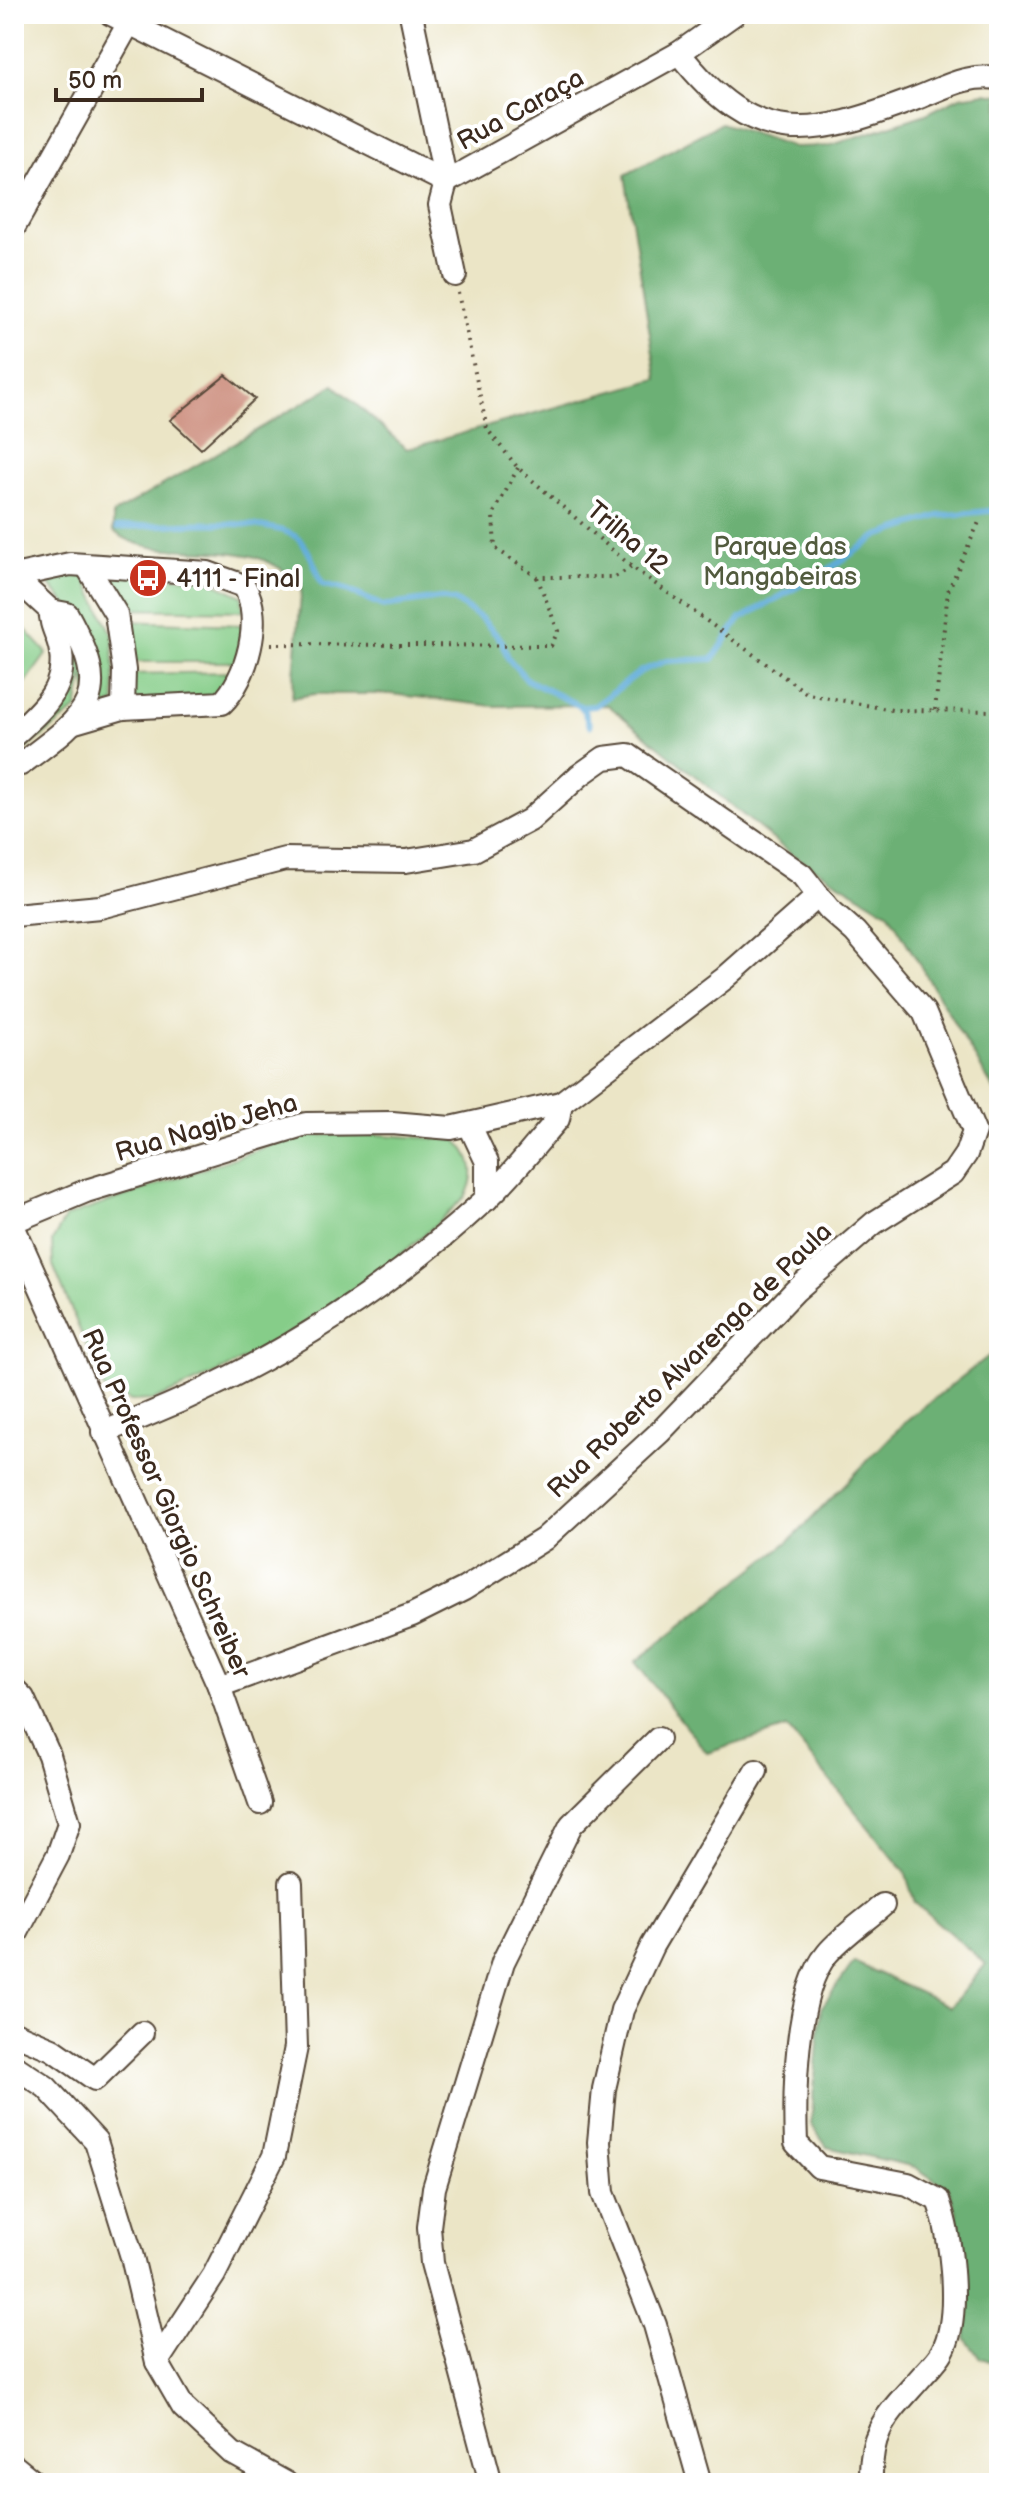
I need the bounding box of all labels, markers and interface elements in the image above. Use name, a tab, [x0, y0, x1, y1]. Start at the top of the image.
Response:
scale bar	[56, 52, 202, 102]
street label: Rua Caraça	[452, 63, 589, 158]
text: 50 m	[68, 66, 122, 95]
street label: Trilha 12	[580, 495, 675, 582]
park label: Parque das Mangabeiras	[703, 532, 857, 593]
bus stop icon: 4111 - Final	[127, 557, 169, 599]
place label: 4111 - Final	[176, 564, 300, 595]
street label: Rua Nagib Jeha	[112, 1088, 301, 1169]
street label: Rua Roberto Alvarenga de Paula	[541, 1217, 839, 1505]
street label: Rua Professor Giorgio Schreiber	[74, 1324, 257, 1684]

